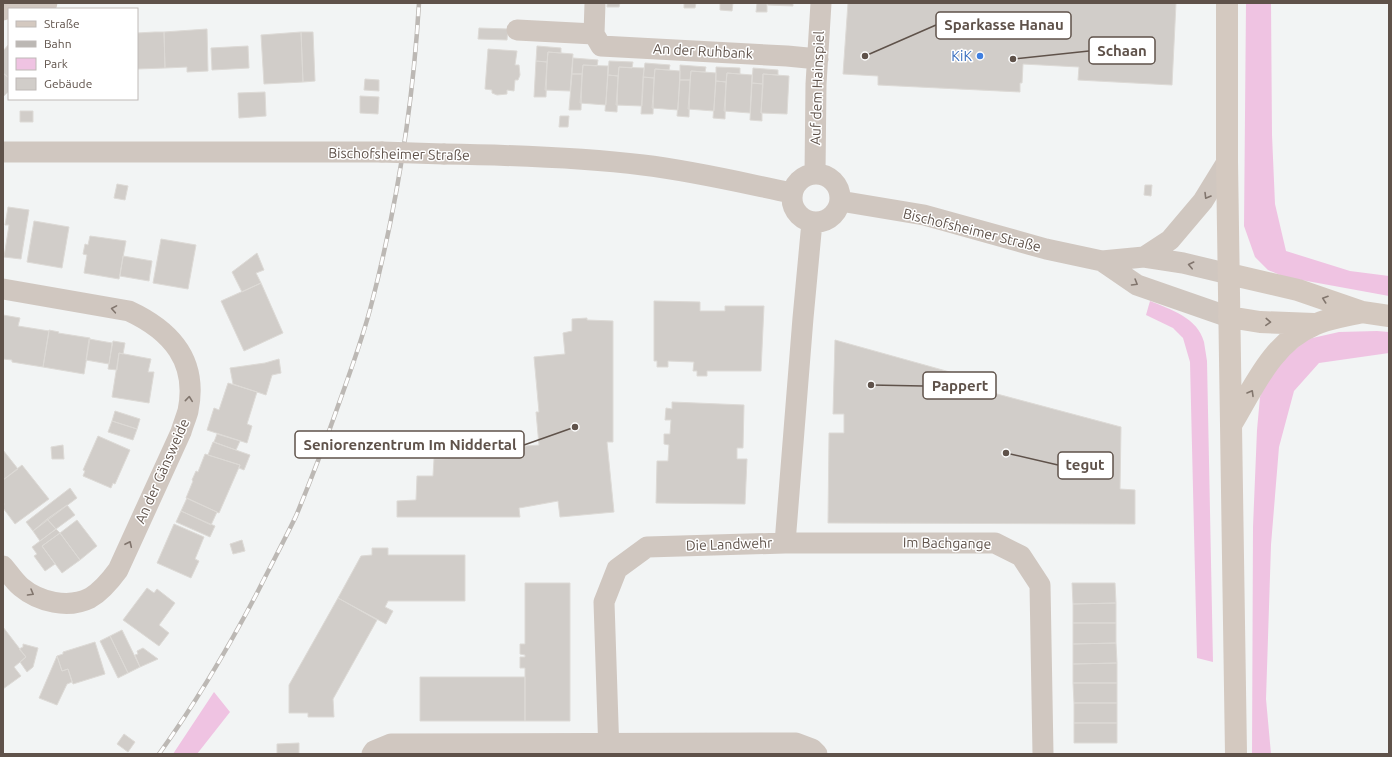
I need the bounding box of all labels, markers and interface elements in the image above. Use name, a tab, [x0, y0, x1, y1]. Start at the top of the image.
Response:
legend	[8, 8, 138, 100]
callout: Sparkasse Hanau	[936, 12, 1071, 39]
text: Sparkasse Hanau	[944, 16, 1064, 33]
text: Straße	[44, 17, 80, 30]
street label: Auf dem Hainspiel	[807, 30, 827, 145]
text: Bahn	[44, 37, 72, 50]
callout: Schaan	[1089, 37, 1155, 64]
street label: An der Ruhbank	[653, 40, 753, 62]
text: Schaan	[1097, 42, 1147, 59]
place label: KiK	[951, 48, 972, 64]
marker: KiK	[975, 51, 985, 61]
text: Park	[44, 57, 68, 70]
text: Gebäude	[44, 77, 92, 90]
street label: Bischofsheimer Straße	[328, 145, 470, 163]
one-way arrow	[1204, 192, 1211, 199]
street label: Bischofsheimer Straße	[901, 205, 1043, 255]
one-way arrow	[1188, 262, 1194, 270]
one-way arrow	[1130, 278, 1137, 285]
one-way arrow	[1321, 296, 1328, 304]
one-way arrow	[111, 305, 117, 313]
one-way arrow	[1265, 318, 1271, 326]
callout: Pappert	[923, 372, 996, 399]
text: Pappert	[932, 377, 989, 394]
one-way arrow	[1246, 390, 1253, 397]
one-way arrow	[185, 396, 194, 402]
street label: An der Gänsweide	[132, 416, 192, 526]
callout: Seniorenzentrum Im Niddertal	[295, 431, 524, 458]
text: Seniorenzentrum Im Niddertal	[303, 436, 517, 453]
callout: tegut	[1058, 452, 1113, 479]
text: tegut	[1066, 456, 1105, 473]
street label: Die Landwehr	[685, 534, 773, 554]
street label: Im Bachgange	[903, 534, 991, 552]
one-way arrow	[124, 541, 132, 549]
one-way arrow	[27, 589, 34, 596]

